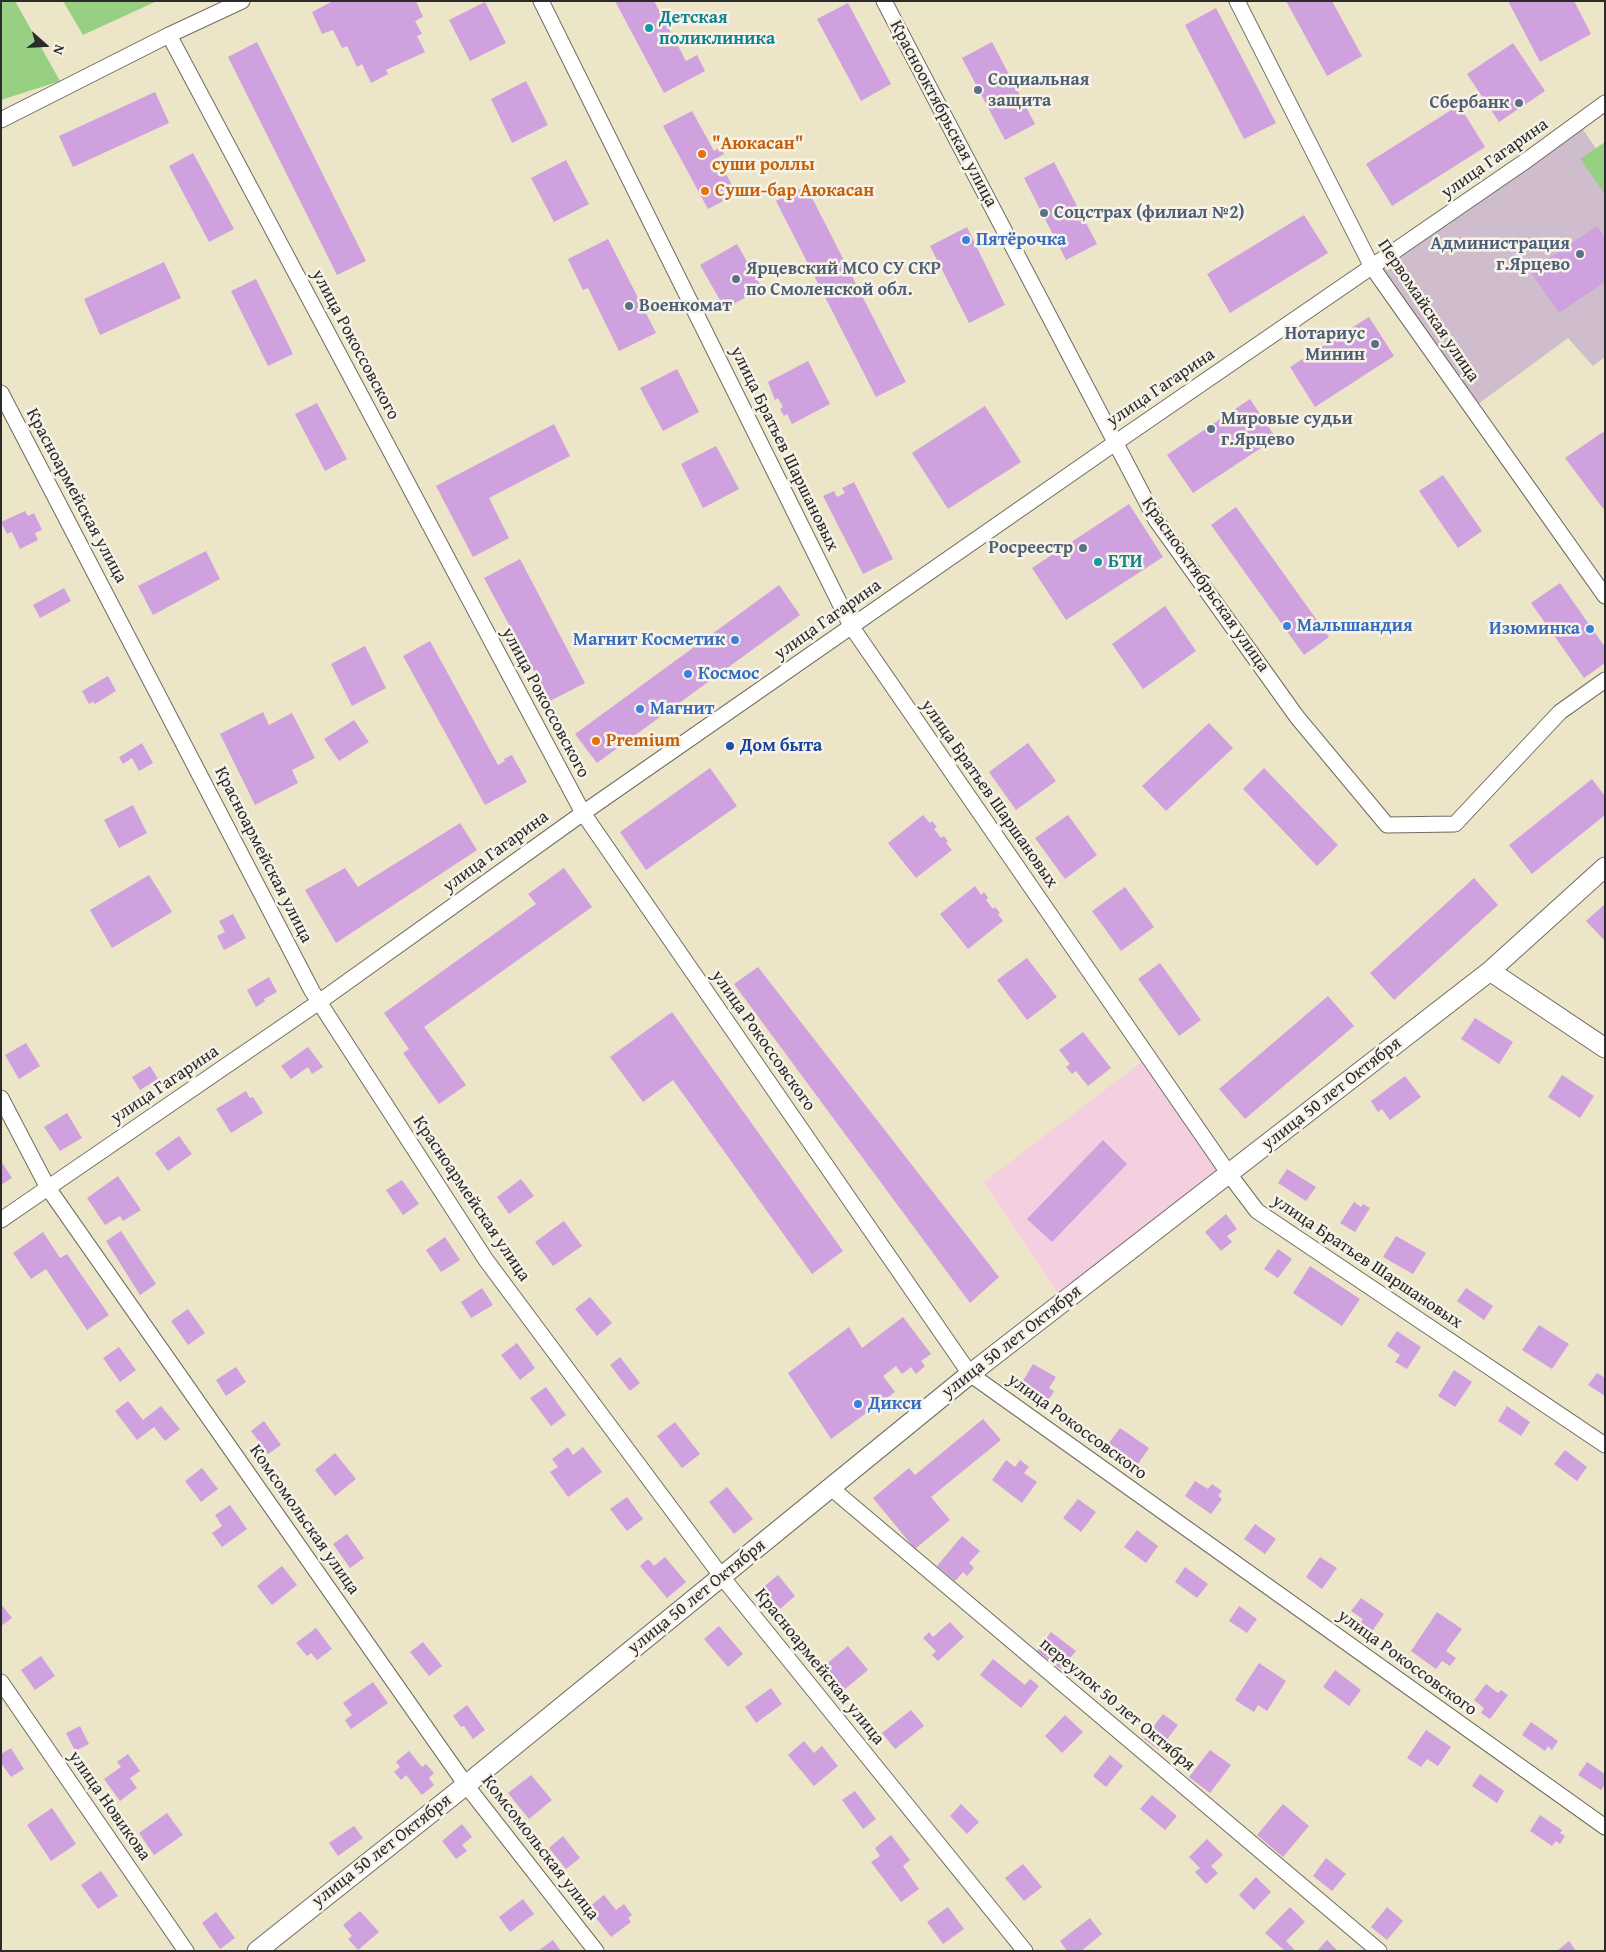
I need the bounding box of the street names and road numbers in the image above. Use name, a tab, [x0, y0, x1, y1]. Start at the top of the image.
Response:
street label: Краснооктябрьская улица	[885, 17, 1001, 211]
street label: улица Гагарина	[1437, 114, 1553, 204]
street label: Первомайская улица	[1372, 236, 1484, 386]
street label: улица Рокоссовского	[306, 266, 404, 424]
street label: улица Братьев Шаршановых	[725, 343, 843, 555]
street label: улица Гагарина	[1103, 344, 1219, 432]
street label: Красноармейская улица	[21, 405, 131, 587]
street label: Краснооктябрьская улица	[1136, 493, 1274, 677]
street label: улица Гагарина	[770, 575, 886, 665]
street label: улица Рокоссовского	[496, 624, 594, 782]
street label: улица Братьев Шаршановых	[916, 696, 1062, 892]
street label: Красноармейская улица	[209, 763, 317, 947]
street label: улица Гагарина	[439, 806, 553, 898]
street label: улица Рокоссовского	[706, 966, 820, 1116]
street label: улица 50 лет Октября	[1258, 1033, 1406, 1155]
street label: улица Гагарина	[107, 1041, 223, 1129]
street label: Красноармейская улица	[408, 1112, 534, 1286]
street label: улица Братьев Шаршановых	[1268, 1190, 1466, 1334]
street label: улица 50 лет Октября	[938, 1281, 1086, 1403]
street label: улица Рокоссовского	[1003, 1369, 1151, 1485]
street label: Комсомольская улица	[244, 1441, 364, 1599]
street label: улица 50 лет Октября	[624, 1535, 770, 1659]
street label: Красноармейская улица	[749, 1584, 889, 1750]
street label: улица Рокоссовского	[1333, 1605, 1481, 1721]
street label: переулок 50 лет Октября	[1035, 1633, 1199, 1777]
street label: улица Новикова	[63, 1747, 155, 1865]
street label: Комсомольская улица	[477, 1771, 603, 1925]
street label: улица 50 лет Октября	[308, 1790, 456, 1912]

